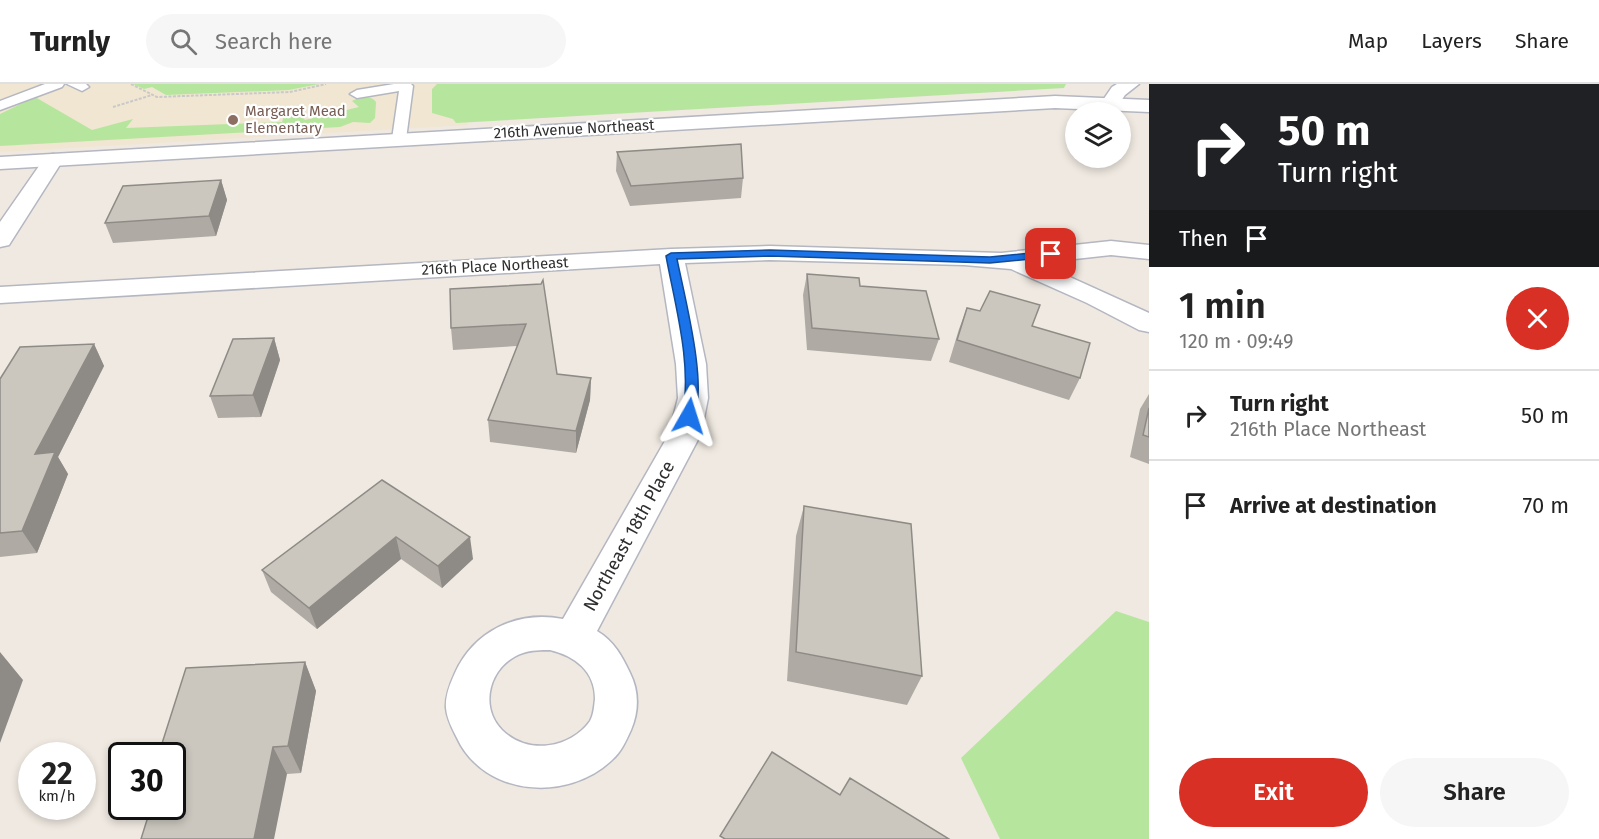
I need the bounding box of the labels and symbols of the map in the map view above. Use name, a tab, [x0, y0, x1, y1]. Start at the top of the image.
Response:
place label: Margaret Mead Elementary	[245, 102, 346, 137]
marker: Margaret Mead Elementary	[226, 113, 240, 127]
street label: 216th Avenue Northeast	[493, 116, 655, 142]
pin	[1025, 228, 1076, 279]
street label: 216th Place Northeast	[421, 253, 570, 279]
position arrow	[657, 384, 721, 448]
street label: Northeast 18th Place	[579, 457, 679, 615]
speed limit sign: 30	[108, 742, 186, 820]

